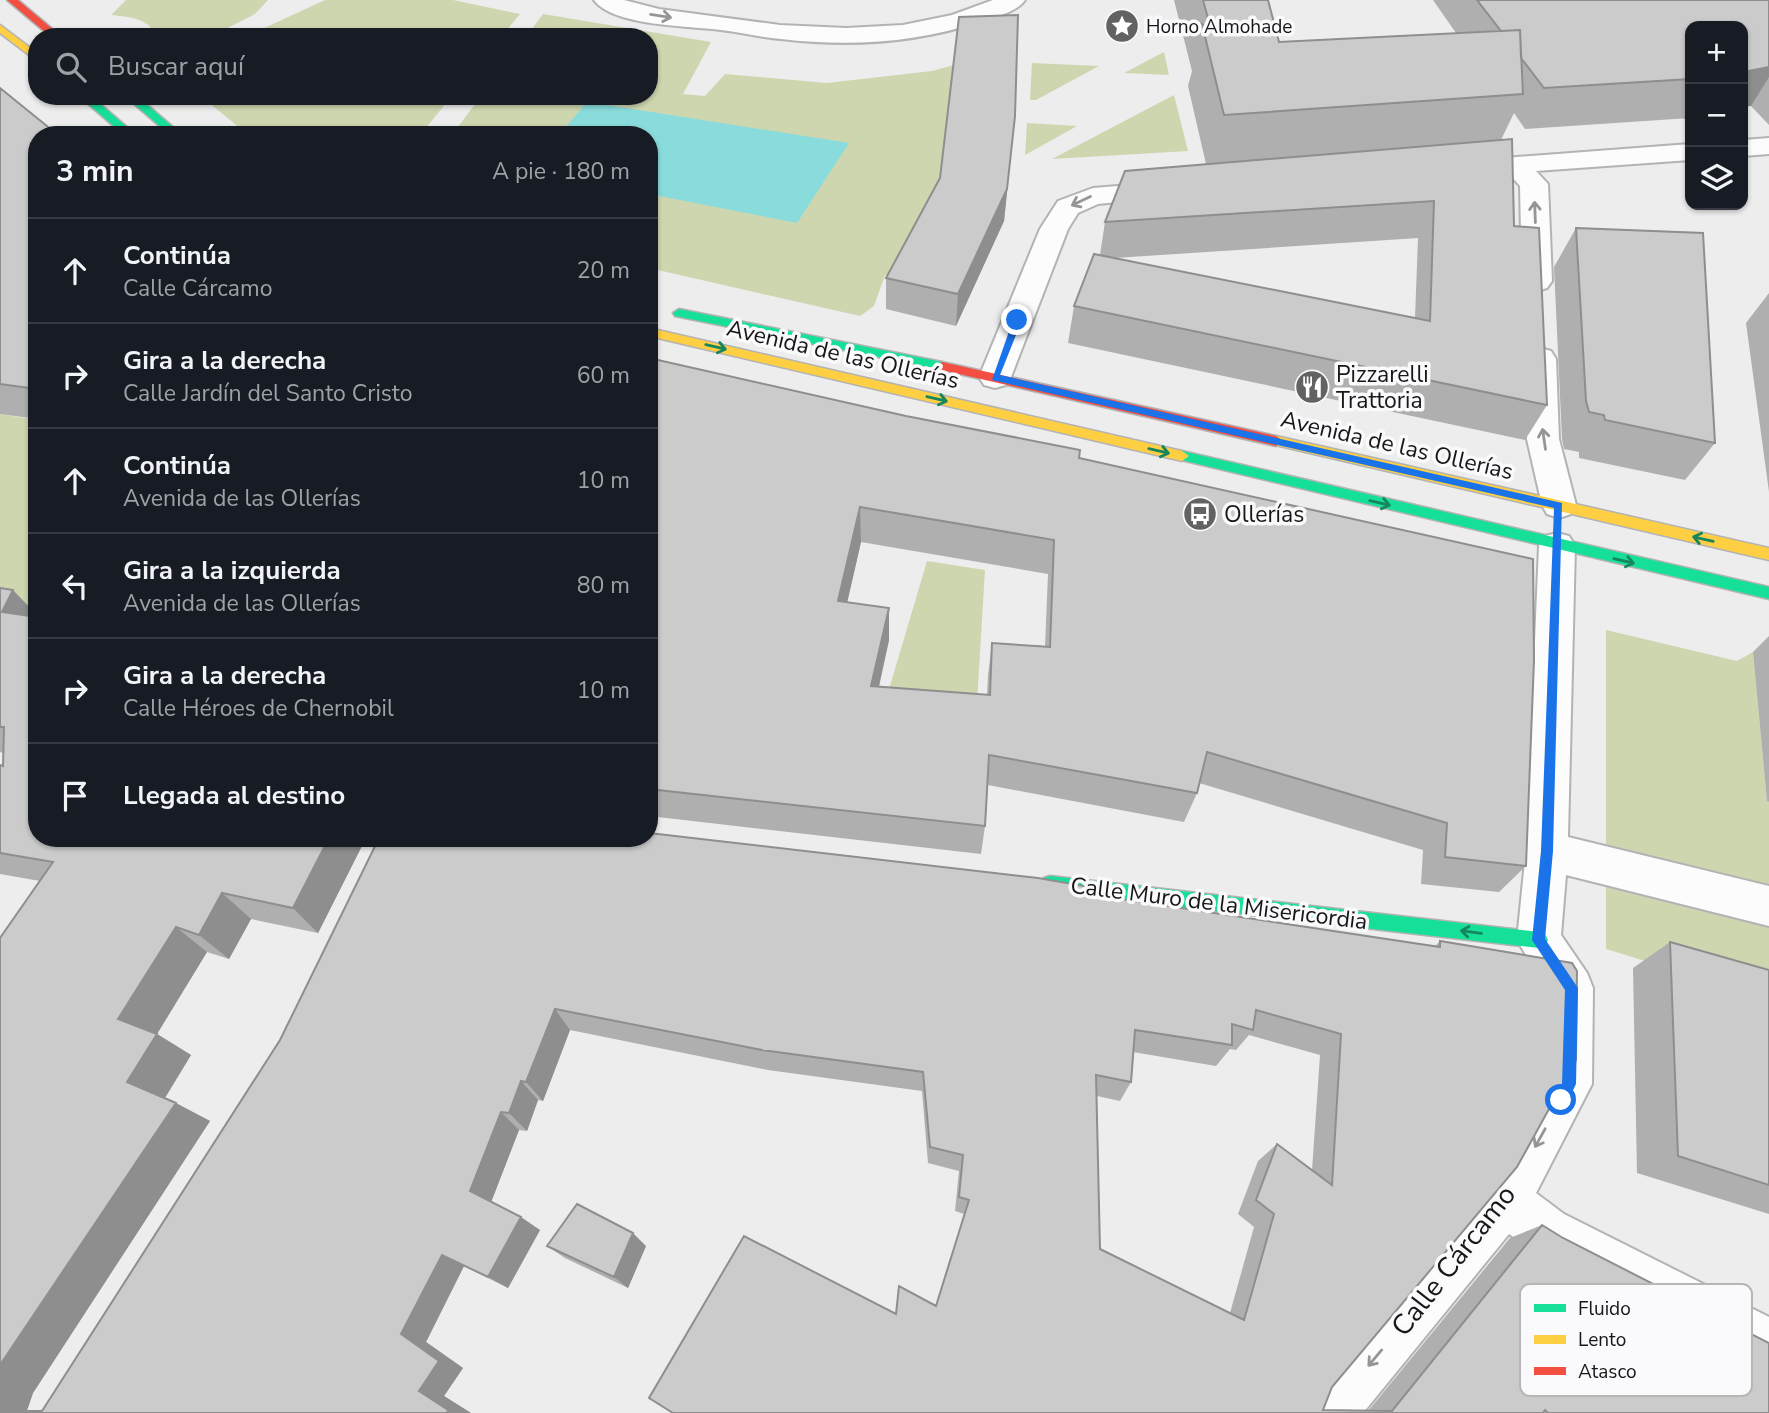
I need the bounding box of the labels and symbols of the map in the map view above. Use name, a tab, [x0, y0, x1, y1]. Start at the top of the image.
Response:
place icon: Horno Almohade	[1103, 7, 1141, 45]
one-way arrow	[649, 10, 672, 23]
place label: Horno Almohade	[1146, 14, 1292, 40]
one-way arrow	[1071, 195, 1092, 209]
one-way arrow	[1528, 201, 1541, 224]
route end	[1001, 304, 1032, 335]
street label: Avenida de las Ollerías	[724, 313, 962, 396]
one-way arrow	[704, 341, 727, 355]
place label: Pizzarelli Trattoria	[1336, 359, 1429, 416]
restaurant icon: Pizzarelli Trattoria	[1293, 368, 1331, 406]
one-way arrow	[925, 393, 948, 407]
street label: Avenida de las Ollerías	[1278, 404, 1516, 487]
one-way arrow	[1537, 428, 1550, 451]
one-way arrow	[1147, 445, 1170, 459]
bus stop icon: Ollerías	[1181, 495, 1219, 533]
one-way arrow	[1368, 497, 1391, 511]
place label: Ollerías	[1224, 499, 1304, 530]
one-way arrow	[1692, 531, 1714, 544]
one-way arrow	[1612, 554, 1635, 568]
street label: Calle Muro de la Misericordia	[1069, 870, 1369, 937]
one-way arrow	[1460, 926, 1483, 939]
route start	[1545, 1084, 1576, 1115]
one-way arrow	[1533, 1127, 1546, 1148]
street label: Calle Cárcamo	[1383, 1177, 1525, 1344]
legend	[1520, 1284, 1752, 1396]
text: Fluido	[1578, 1296, 1631, 1322]
text: Lento	[1578, 1327, 1626, 1353]
one-way arrow	[1367, 1349, 1383, 1367]
text: Atasco	[1578, 1359, 1637, 1385]

